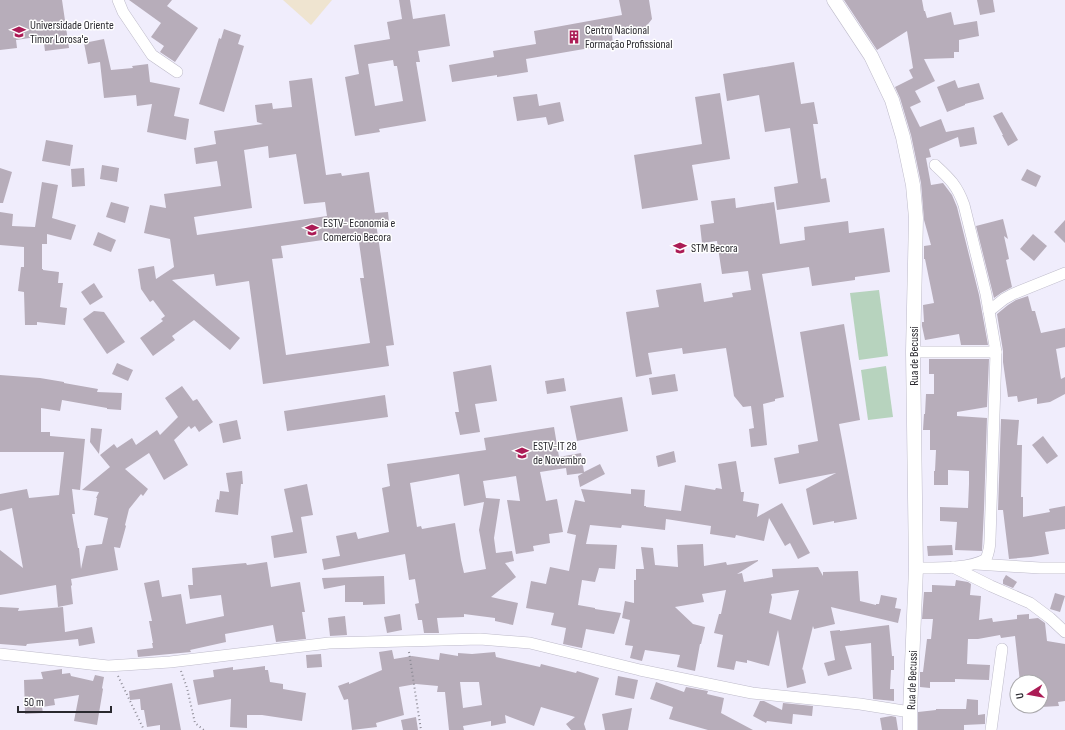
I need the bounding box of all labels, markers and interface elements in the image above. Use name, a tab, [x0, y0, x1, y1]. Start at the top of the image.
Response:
place label: Universidade Oriente Timor Lorosa'e	[30, 18, 114, 47]
place label: Centro Nacional Formação Profissional	[585, 23, 672, 52]
school or university icon: Universidade Oriente Timor Lorosa'e	[11, 24, 27, 40]
building icon: Centro Nacional Formação Profissional	[566, 29, 582, 45]
place label: ESTV- Economia e Comercio Becora	[323, 216, 395, 245]
school or university icon: ESTV- Economia e Comercio Becora	[304, 222, 320, 238]
school or university icon: STM Becora	[672, 240, 688, 256]
place label: STM Becora	[691, 241, 738, 256]
street label: Rua de Becussi	[907, 326, 922, 386]
place label: ESTV-IT 28 de Novembro	[533, 439, 586, 468]
school or university icon: ESTV-IT 28 de Novembro	[514, 445, 530, 461]
street label: Rua de Becussi	[904, 650, 921, 710]
north arrow	[1009, 674, 1049, 714]
scale bar	[18, 688, 111, 714]
text: U	[1013, 691, 1027, 700]
text: 50 m	[24, 695, 44, 710]

